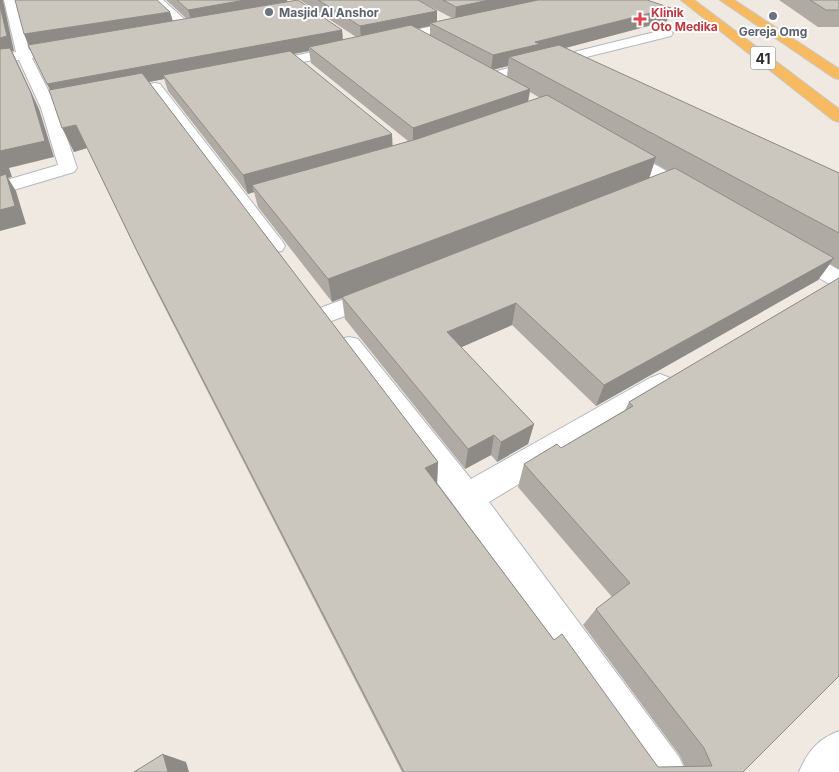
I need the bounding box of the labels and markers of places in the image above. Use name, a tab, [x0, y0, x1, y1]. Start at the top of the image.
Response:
place label: Masjid Al Anshor	[279, 5, 379, 20]
place label: Klinik Oto Medika	[651, 5, 718, 34]
marker: Masjid Al Anshor	[263, 6, 275, 18]
marker: Gereja Omg	[767, 10, 779, 22]
marker: Klinik Oto Medika	[633, 12, 647, 26]
place label: Gereja Omg	[739, 24, 807, 39]

